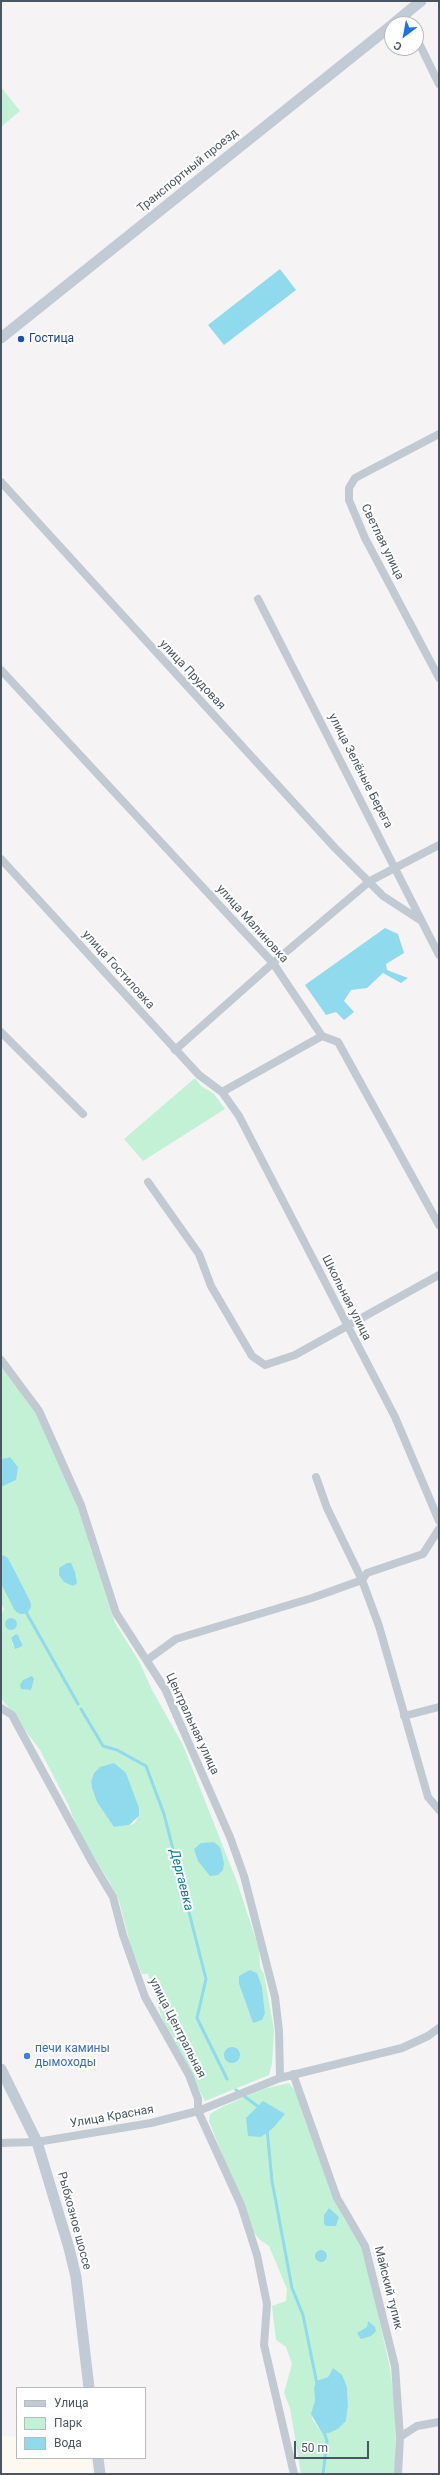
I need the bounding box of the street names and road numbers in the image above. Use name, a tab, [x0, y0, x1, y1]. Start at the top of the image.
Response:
street label: Транспортный проезд	[135, 126, 241, 216]
street label: Светлая улица	[358, 502, 406, 582]
street label: улица Прудовая	[156, 637, 228, 713]
street label: улица Зелёные Берега	[325, 711, 395, 831]
street label: улица Малиновка	[213, 882, 291, 966]
street label: улица Гостиловка	[79, 928, 157, 1012]
street label: Школьная улица	[318, 1253, 374, 1343]
street label: Центральная улица	[162, 1671, 222, 1777]
street label: улица Центральная	[146, 1976, 208, 2080]
street label: Улица Красная	[69, 2103, 155, 2131]
street label: Рыбхозное шоссе	[54, 2170, 94, 2272]
street label: Майский тупик	[371, 2245, 405, 2331]

